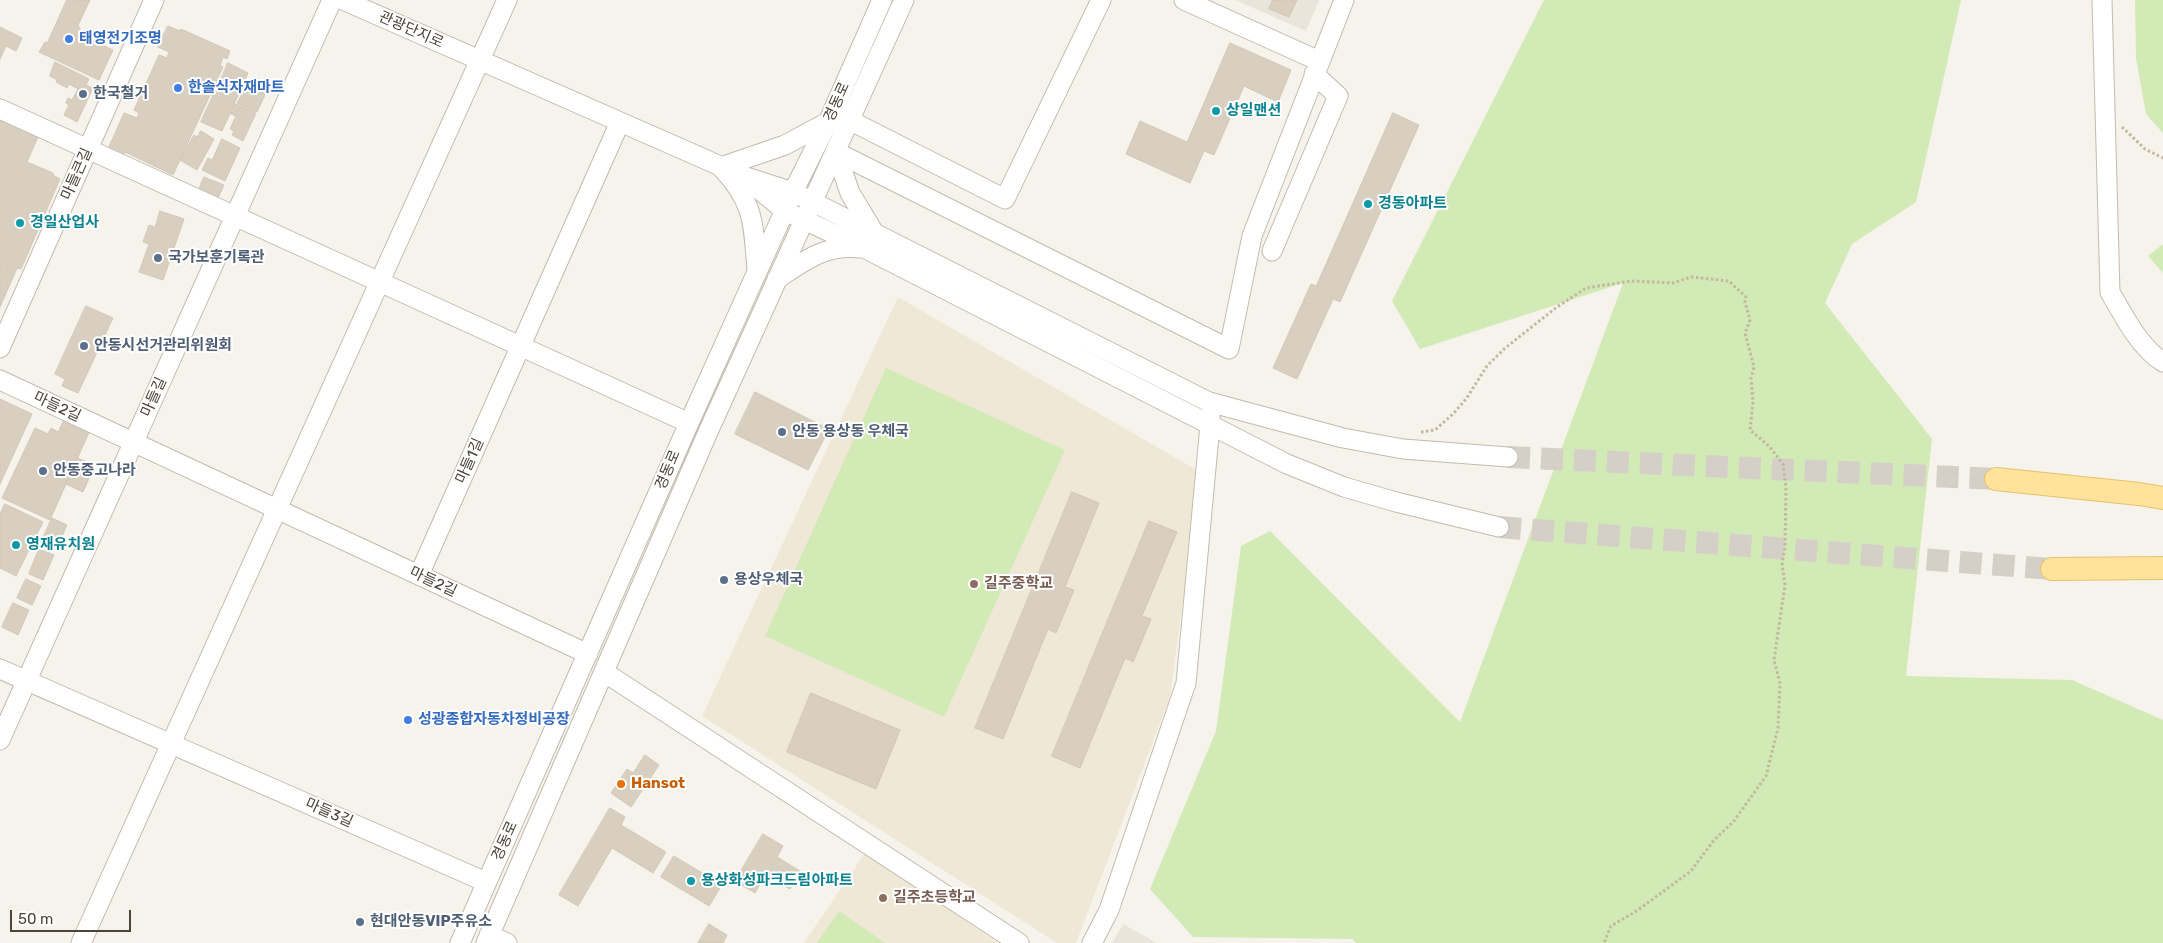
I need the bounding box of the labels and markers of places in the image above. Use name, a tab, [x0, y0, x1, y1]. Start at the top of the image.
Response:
place label: 태영전기조명	[79, 30, 162, 48]
marker: 태영전기조명	[63, 33, 75, 45]
place label: 한솔식자재마트	[188, 79, 285, 97]
marker: 한솔식자재마트	[172, 82, 184, 94]
place label: 한국철거	[93, 85, 148, 103]
marker: 한국철거	[77, 88, 89, 100]
place label: 상일맨션	[1226, 102, 1281, 120]
marker: 상일맨션	[1210, 105, 1222, 117]
place label: 경동아파트	[1378, 195, 1447, 213]
marker: 경동아파트	[1362, 198, 1374, 210]
place label: 경일산업사	[30, 214, 99, 232]
marker: 경일산업사	[14, 217, 26, 229]
place label: 국가보훈기록관	[168, 249, 265, 267]
marker: 국가보훈기록관	[152, 252, 164, 264]
place label: 안동시선거관리위원회	[94, 337, 232, 355]
marker: 안동시선거관리위원회	[78, 340, 90, 352]
place label: 안동 용상동 우체국	[792, 423, 909, 441]
marker: 안동 용상동 우체국	[776, 426, 788, 438]
place label: 안동중고나라	[53, 462, 136, 480]
marker: 안동중고나라	[37, 465, 49, 477]
place label: 영재유치원	[26, 536, 95, 554]
marker: 영재유치원	[10, 539, 22, 551]
place label: 용상우체국	[734, 571, 803, 589]
marker: 용상우체국	[718, 574, 730, 586]
place label: 길주중학교	[984, 575, 1053, 593]
marker: 길주중학교	[968, 578, 980, 590]
place label: 성광종합자동차정비공장	[418, 711, 570, 729]
marker: 성광종합자동차정비공장	[402, 714, 414, 726]
place label: Hansot	[631, 775, 685, 793]
marker: Hansot	[615, 778, 627, 790]
place label: 용상화성파크드림아파트	[701, 872, 853, 890]
marker: 용상화성파크드림아파트	[685, 875, 697, 887]
place label: 길주초등학교	[893, 889, 976, 907]
marker: 길주초등학교	[877, 892, 889, 904]
place label: 현대안동VIP주유소	[370, 913, 492, 931]
marker: 현대안동VIP주유소	[354, 916, 366, 928]

